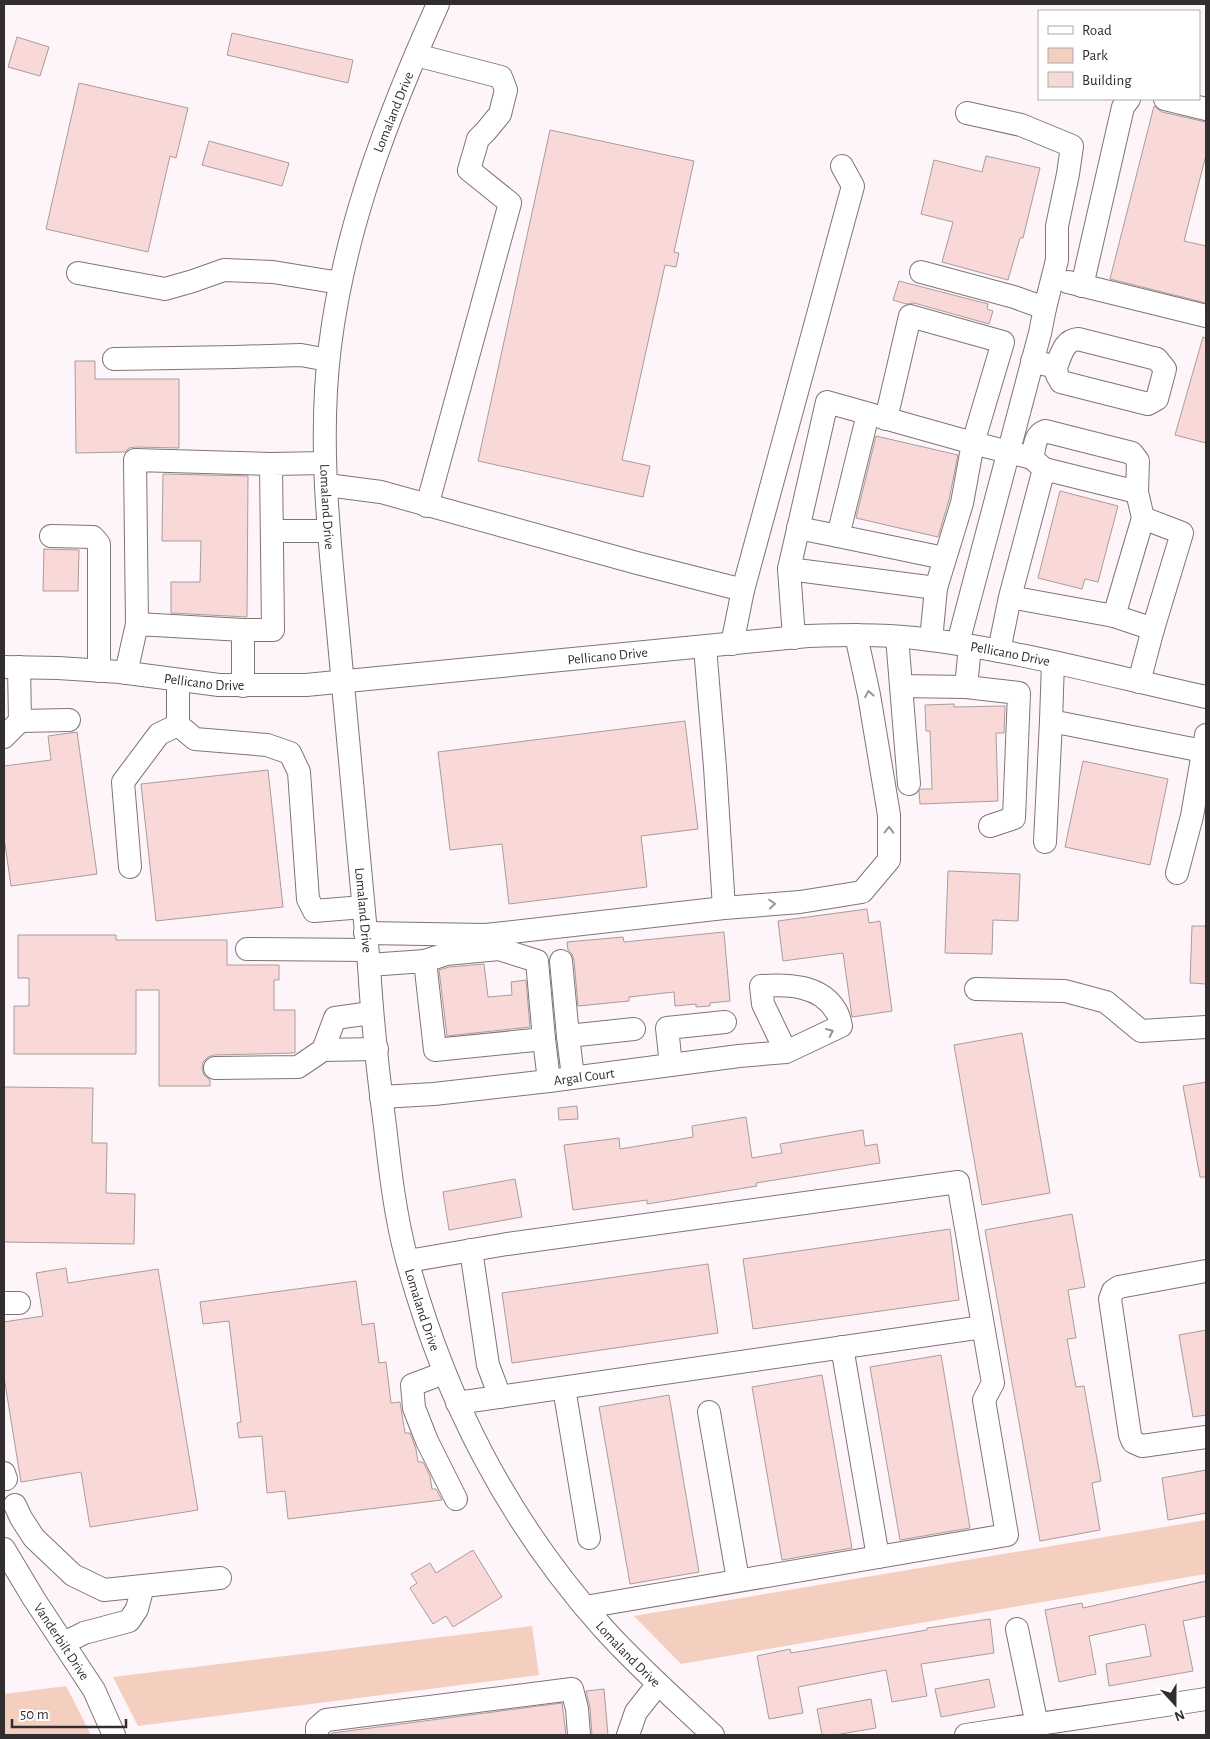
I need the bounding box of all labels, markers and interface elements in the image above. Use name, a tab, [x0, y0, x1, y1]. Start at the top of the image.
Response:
legend	[1038, 10, 1200, 100]
text: Road	[1082, 23, 1112, 38]
text: Park	[1082, 48, 1108, 63]
street label: Lomaland Drive	[371, 70, 416, 155]
text: Building	[1082, 73, 1132, 88]
street label: Lomaland Drive	[317, 464, 336, 550]
street label: Pellicano Drive	[969, 640, 1051, 669]
street label: Pellicano Drive	[567, 646, 648, 667]
street label: Pellicano Drive	[163, 672, 244, 693]
one-way arrow	[864, 690, 874, 699]
one-way arrow	[884, 826, 894, 834]
street label: Lomaland Drive	[352, 867, 374, 954]
one-way arrow	[768, 898, 776, 909]
one-way arrow	[825, 1027, 834, 1038]
street label: Argal Court	[553, 1066, 616, 1088]
street label: Lomaland Drive	[402, 1267, 442, 1353]
street label: Vanderbilt Drive	[31, 1601, 91, 1683]
street label: Lomaland Drive	[593, 1619, 663, 1690]
north arrow	[1150, 1679, 1200, 1729]
scale bar	[12, 1696, 126, 1728]
text: 50 m	[20, 1707, 49, 1722]
text: N	[1172, 1707, 1186, 1723]

